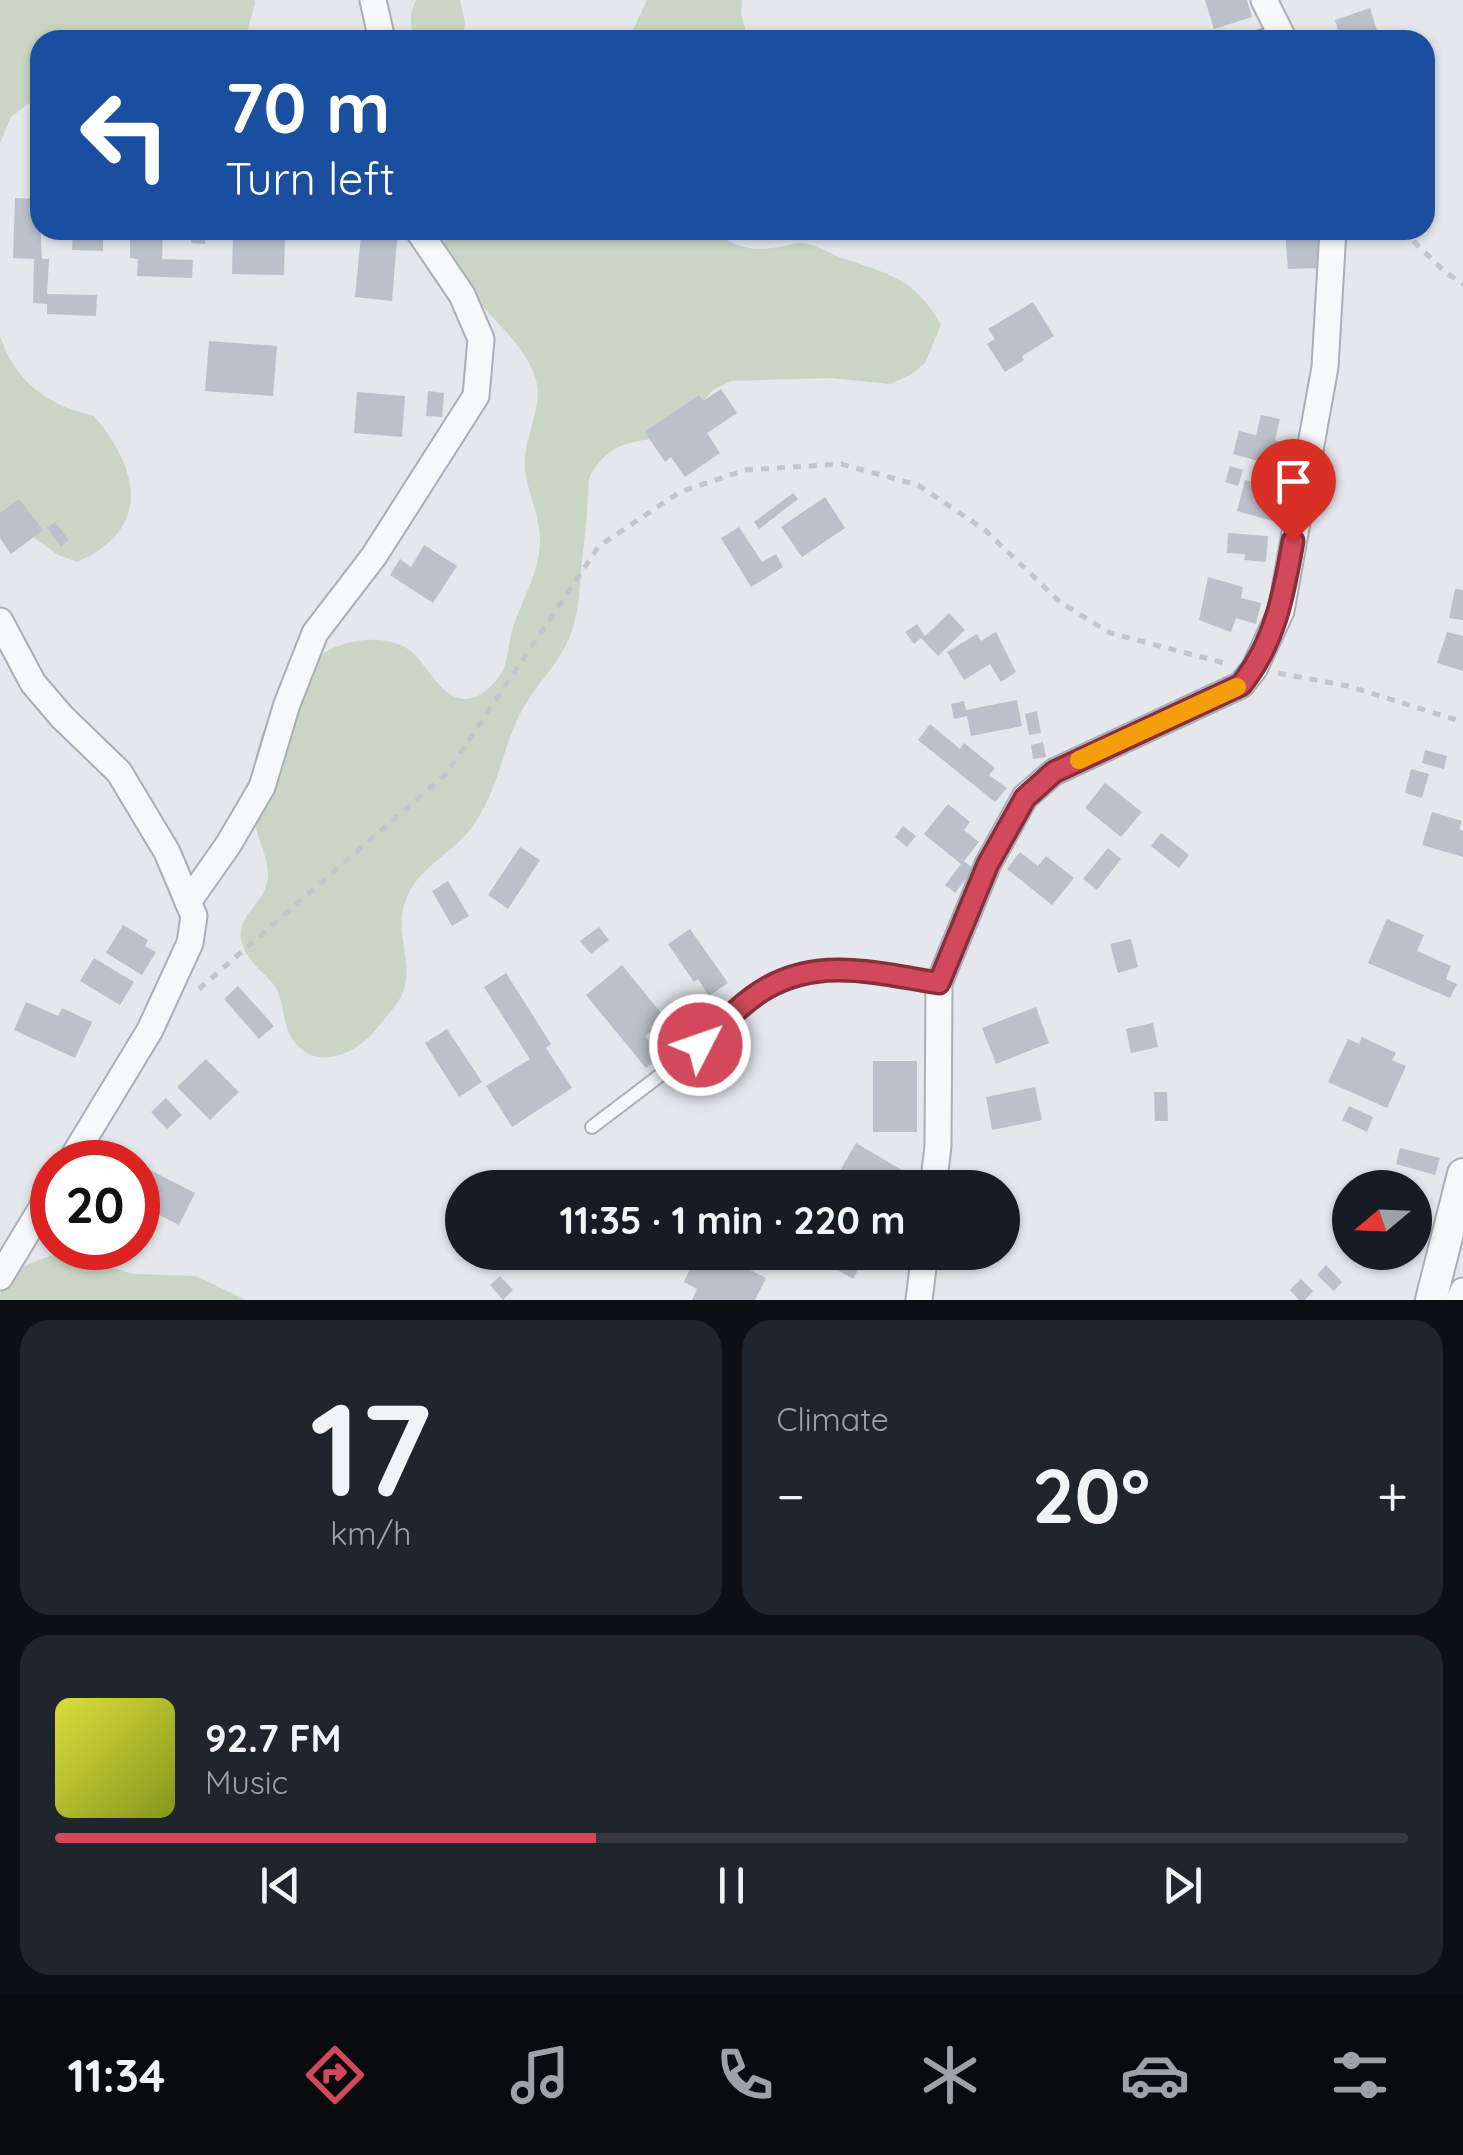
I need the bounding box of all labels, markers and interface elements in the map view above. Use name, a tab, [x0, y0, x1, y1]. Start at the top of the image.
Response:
text: 70 m	[225, 63, 391, 151]
icon: left	[60, 70, 190, 200]
text: Turn left	[225, 150, 395, 206]
pin	[1251, 439, 1336, 542]
icon: arrive	[1266, 454, 1321, 509]
position arrow	[648, 993, 752, 1097]
speed limit sign: 20	[30, 1140, 160, 1270]
north arrow	[1332, 1170, 1432, 1270]
map controls	[1332, 1170, 1432, 1270]
text: 11:35 · 1 min · 220 m	[560, 1196, 906, 1244]
text: 17	[310, 1366, 432, 1529]
text: Climate	[777, 1399, 889, 1439]
text: 20°	[1032, 1448, 1150, 1542]
text: −	[777, 1461, 805, 1530]
text: +	[1377, 1461, 1408, 1530]
text: km/h	[330, 1513, 411, 1553]
text: 92.7 FM	[205, 1714, 342, 1762]
text: Music	[205, 1762, 288, 1802]
icon: previous	[253, 1858, 308, 1913]
icon: pause	[704, 1858, 759, 1913]
icon: next	[1155, 1858, 1210, 1913]
icon: directions	[300, 2040, 370, 2110]
icon: music	[505, 2040, 575, 2110]
icon: phone	[710, 2040, 780, 2110]
icon: climate	[915, 2040, 985, 2110]
icon: car	[1120, 2040, 1190, 2110]
icon: filters	[1325, 2040, 1395, 2110]
text: 11:34	[68, 2047, 165, 2103]

